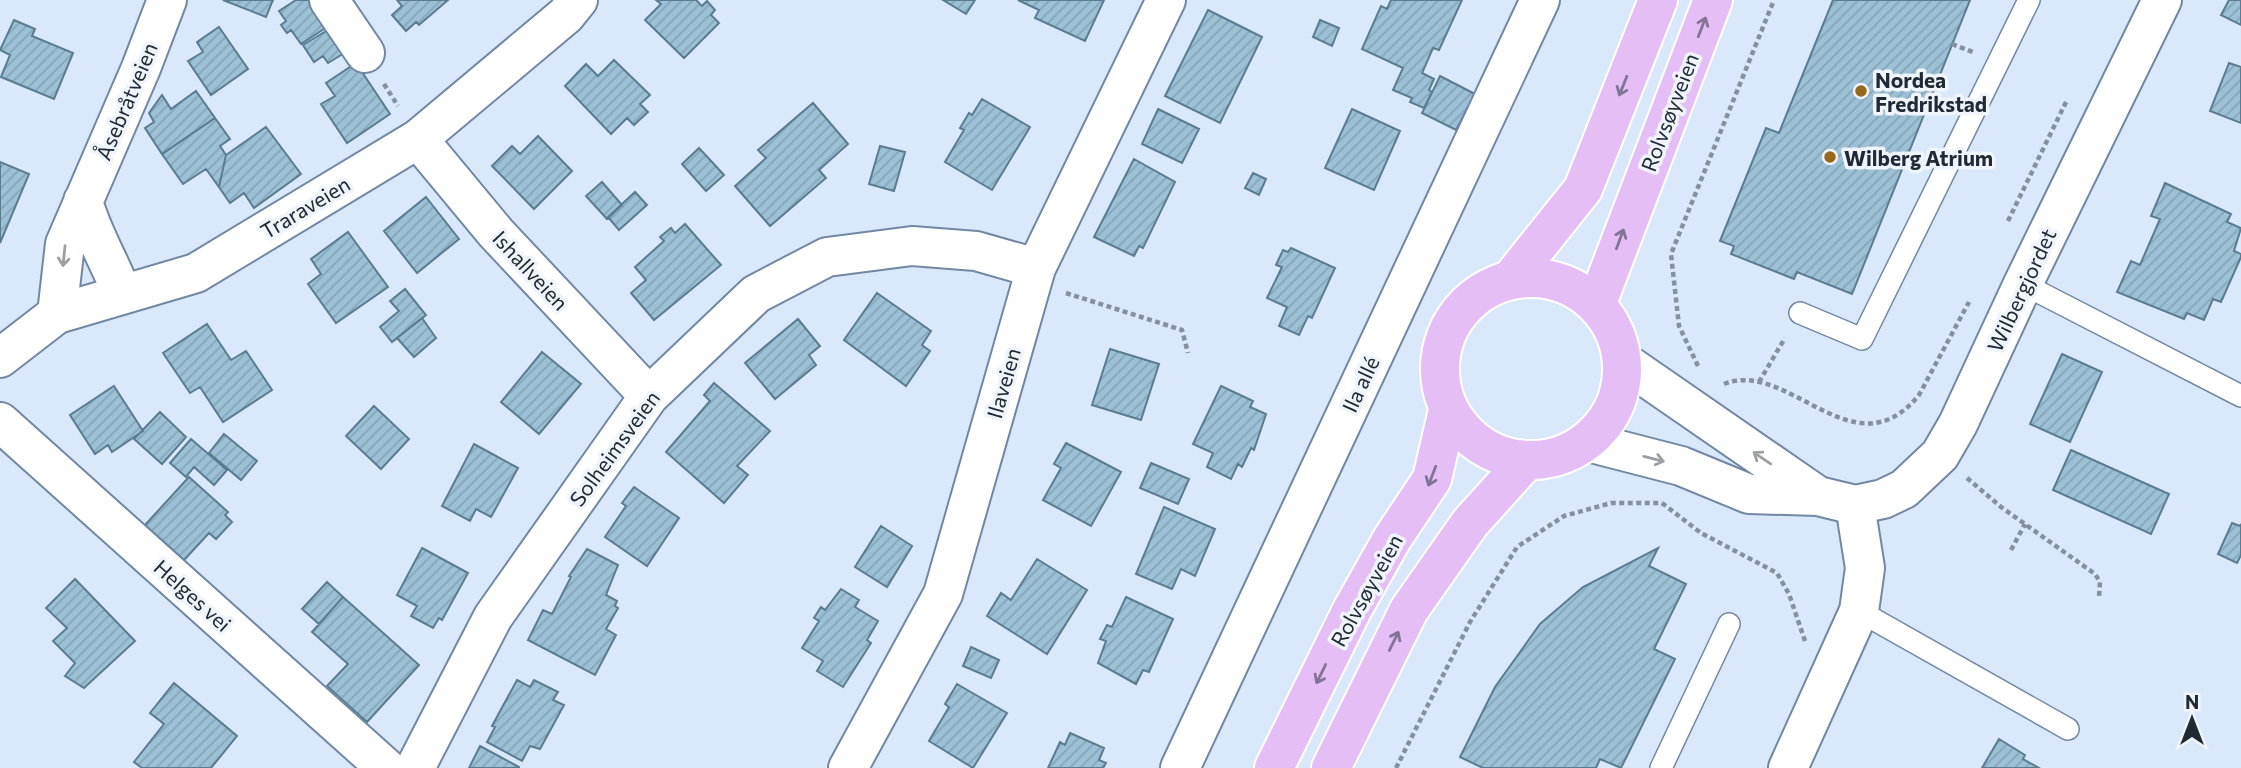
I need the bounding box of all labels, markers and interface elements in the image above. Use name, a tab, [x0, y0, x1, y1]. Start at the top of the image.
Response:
one-way arrow	[1697, 17, 1710, 39]
street label: Åsebråtveien	[90, 38, 162, 164]
street label: Rolvsøyveien	[1635, 49, 1703, 175]
place label: Nordea Fredrikstad	[1875, 67, 1987, 116]
one-way arrow	[1616, 75, 1629, 97]
marker: Nordea Fredrikstad	[1853, 83, 1869, 99]
place label: Wilberg Atrium	[1844, 145, 1993, 170]
marker: Wilberg Atrium	[1822, 149, 1838, 165]
street label: Traraveien	[256, 171, 354, 243]
street label: Wilbergjordet	[1982, 224, 2060, 356]
street label: Ishallveien	[488, 225, 574, 315]
one-way arrow	[1615, 229, 1627, 251]
one-way arrow	[57, 244, 70, 267]
street label: Ilaveien	[981, 345, 1025, 421]
street label: Ila allé	[1336, 352, 1384, 416]
street label: Solheimsveien	[564, 385, 664, 511]
one-way arrow	[1753, 450, 1773, 464]
one-way arrow	[1642, 453, 1665, 466]
one-way arrow	[1424, 464, 1437, 486]
street label: Rolvsøyveien	[1325, 529, 1407, 651]
street label: Helges vei	[149, 554, 237, 636]
one-way arrow	[1387, 631, 1401, 652]
one-way arrow	[1313, 663, 1327, 684]
north arrow	[2157, 684, 2227, 754]
text: N	[2185, 690, 2199, 713]

